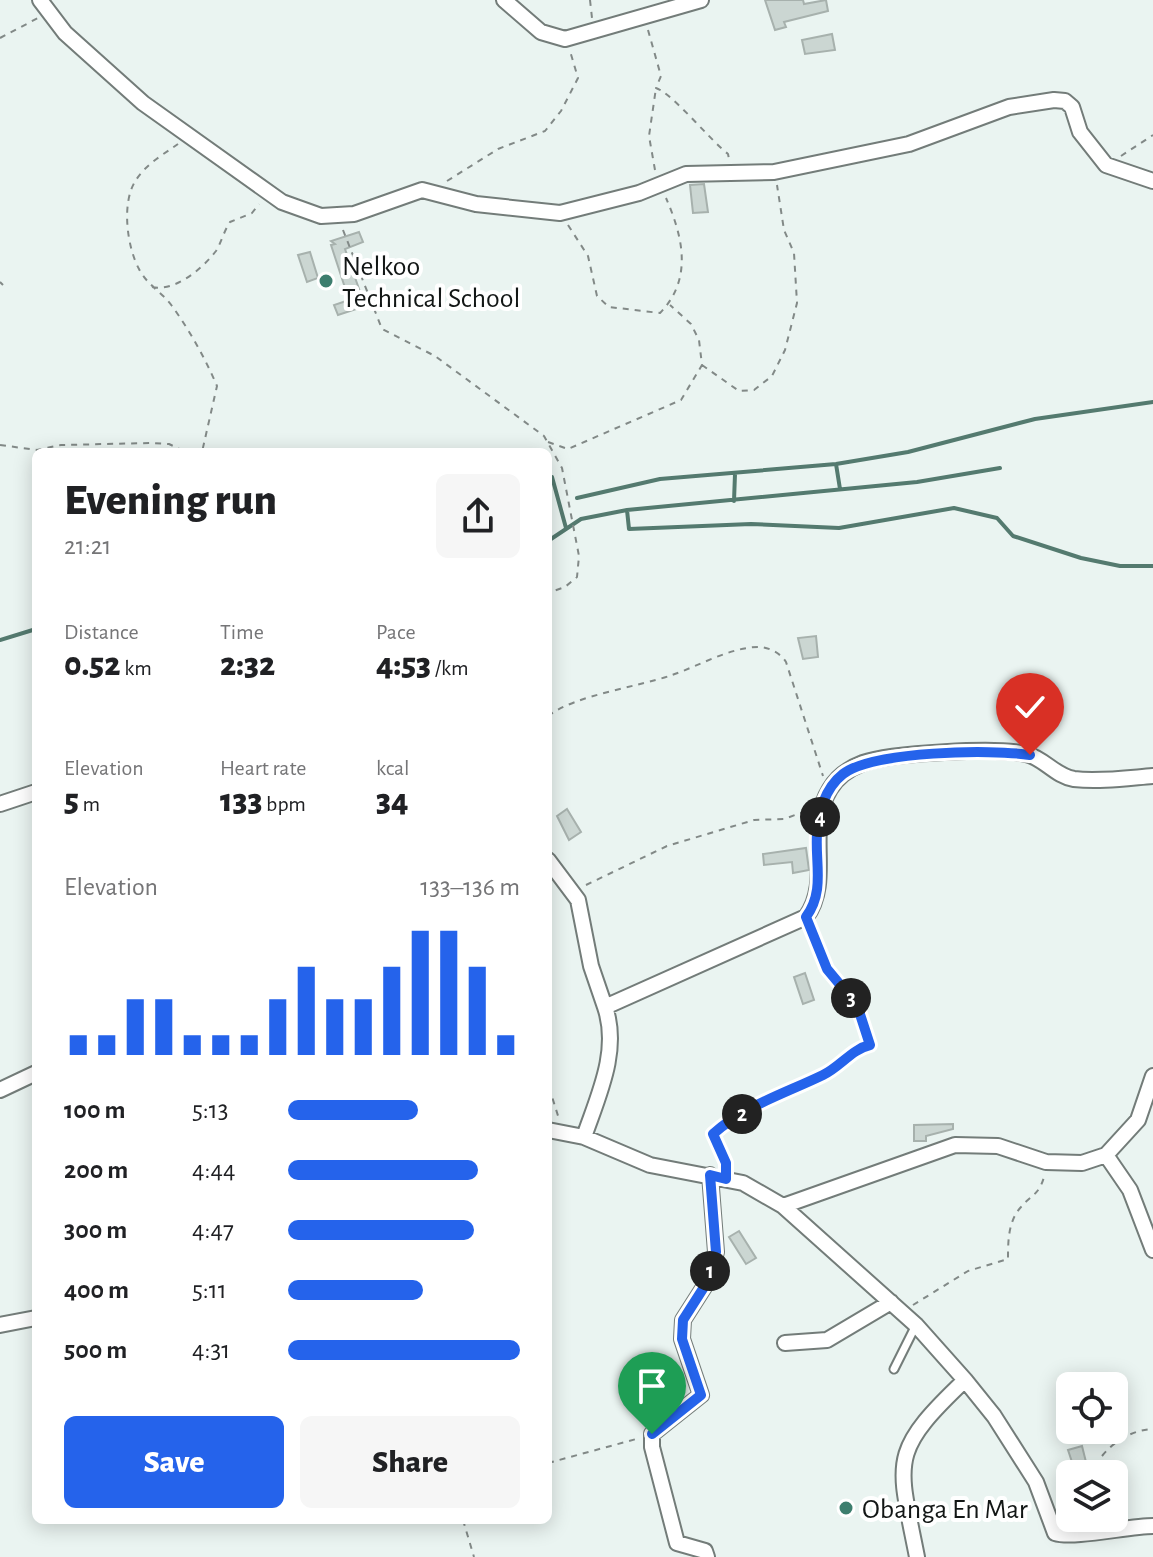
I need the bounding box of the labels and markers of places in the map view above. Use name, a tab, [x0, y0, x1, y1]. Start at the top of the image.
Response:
place label: Nelkoo Technical School	[342, 253, 520, 313]
marker: Nelkoo Technical School	[317, 272, 335, 290]
pin	[996, 673, 1064, 755]
pin: 4	[800, 797, 840, 837]
pin: 3	[831, 978, 871, 1018]
pin: 2	[722, 1094, 762, 1134]
pin: 1	[690, 1251, 730, 1291]
pin	[618, 1352, 686, 1434]
place label: Obanga En Mar	[862, 1496, 1028, 1524]
marker: Obanga En Mar	[837, 1499, 855, 1517]

